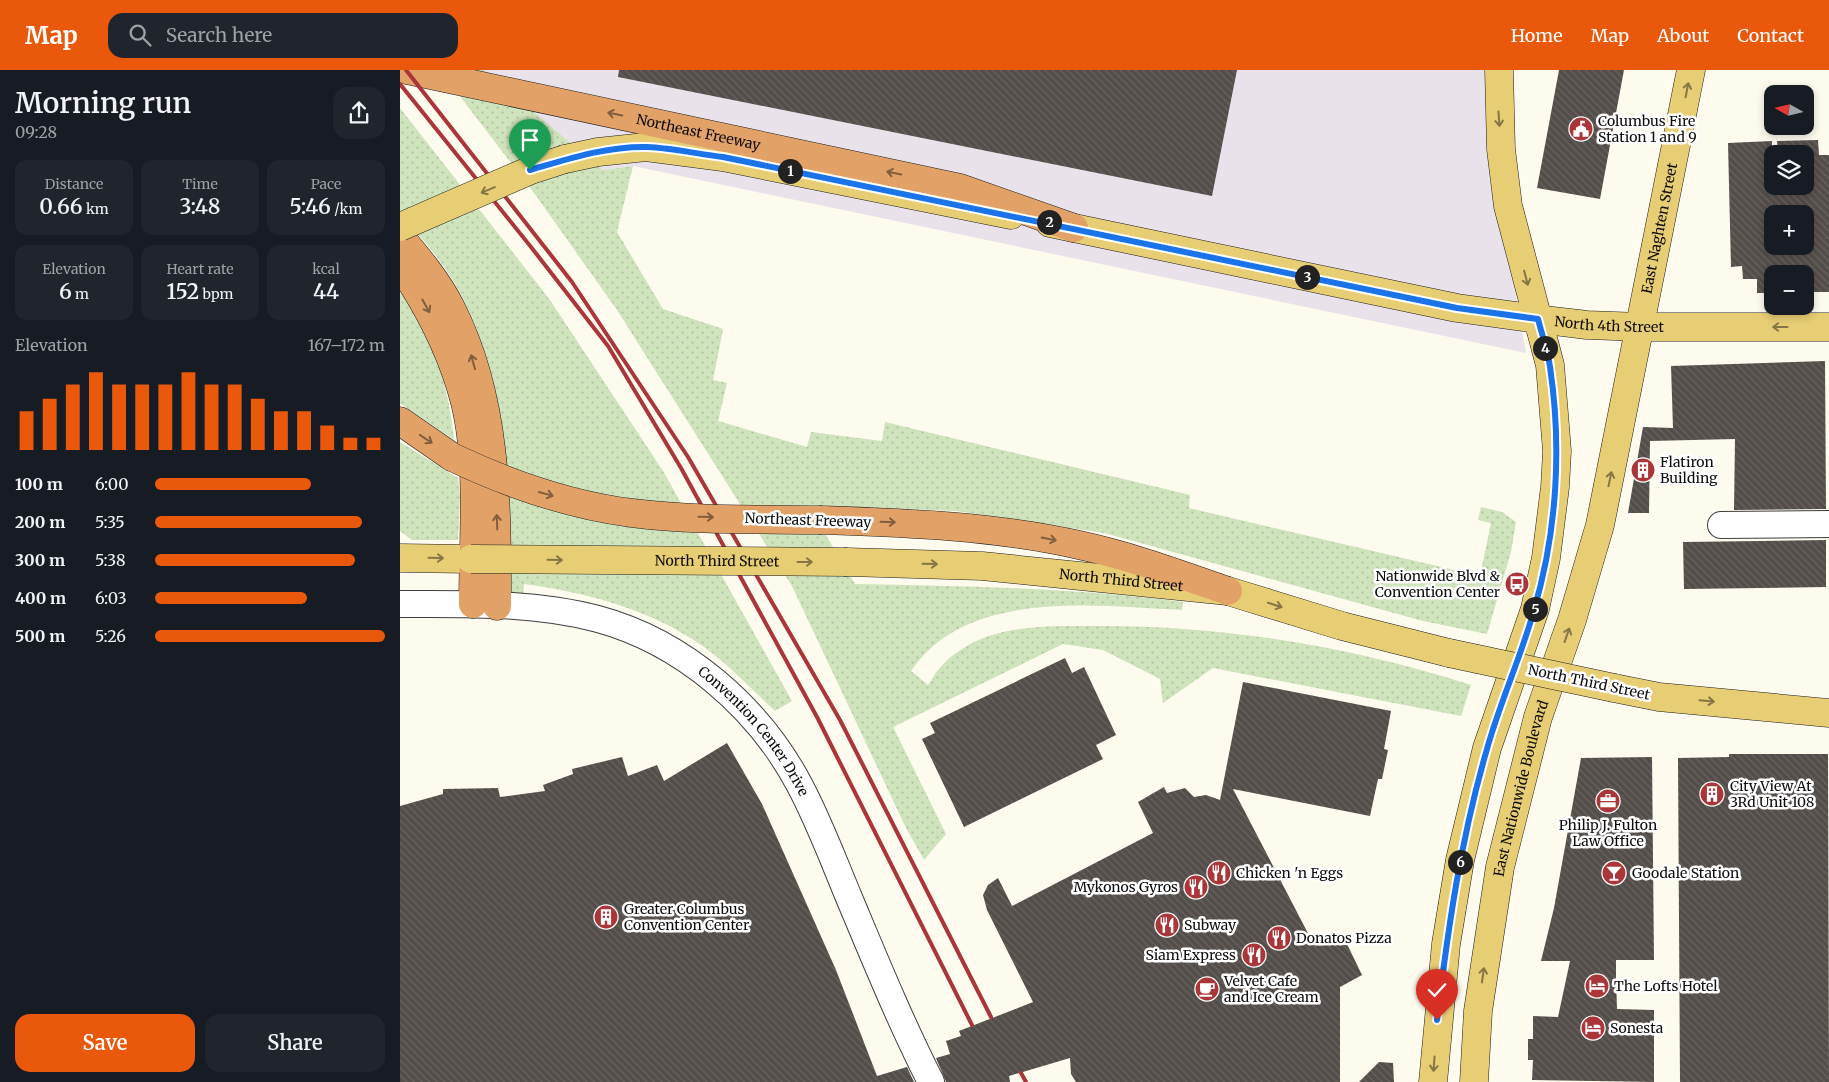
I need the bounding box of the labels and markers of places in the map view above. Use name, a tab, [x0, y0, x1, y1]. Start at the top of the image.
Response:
place label: Columbus Fire Station 1 and 9	[1598, 112, 1697, 146]
public building icon: Columbus Fire Station 1 and 9	[1568, 116, 1594, 142]
pin	[509, 119, 551, 170]
pin: 1	[778, 158, 802, 184]
pin: 2	[1036, 210, 1062, 234]
pin: 3	[1294, 264, 1320, 290]
pin: 4	[1532, 336, 1558, 360]
place label: Flatiron Building	[1660, 453, 1718, 487]
building icon: Flatiron Building	[1630, 457, 1656, 483]
place label: Nationwide Blvd & Convention Center	[1375, 567, 1500, 601]
bus stop icon: Nationwide Blvd & Convention Center	[1504, 571, 1530, 597]
pin: 5	[1522, 596, 1548, 622]
place label: City View At 3Rd Unit 108	[1730, 777, 1814, 811]
building icon: City View At 3Rd Unit 108	[1699, 781, 1725, 807]
office icon: Philip J. Fulton Law Office	[1595, 788, 1621, 814]
place label: Philip J. Fulton Law Office	[1559, 816, 1657, 850]
pin: 6	[1448, 850, 1472, 874]
restaurant icon: Chicken 'n Eggs	[1206, 860, 1232, 886]
bar icon: Goodale Station	[1601, 860, 1627, 886]
place label: Chicken 'n Eggs	[1236, 864, 1343, 882]
place label: Goodale Station	[1632, 864, 1739, 882]
restaurant icon: Mykonos Gyros	[1183, 874, 1209, 900]
place label: Mykonos Gyros	[1073, 878, 1178, 896]
place label: Greater Columbus Convention Center	[624, 900, 749, 934]
building icon: Greater Columbus Convention Center	[593, 904, 619, 930]
restaurant icon: Subway	[1154, 912, 1180, 938]
place label: Subway	[1184, 916, 1237, 934]
restaurant icon: Donatos Pizza	[1266, 925, 1292, 951]
place label: Donatos Pizza	[1296, 929, 1392, 947]
restaurant icon: Siam Express	[1241, 942, 1267, 968]
place label: Siam Express	[1146, 946, 1236, 964]
pin	[1416, 969, 1458, 1020]
place label: Velvet Cafe and Ice Cream	[1223, 972, 1319, 1006]
hotel icon: The Lofts Hotel	[1584, 973, 1610, 999]
cafe icon: Velvet Cafe and Ice Cream	[1194, 976, 1220, 1002]
place label: The Lofts Hotel	[1614, 977, 1718, 995]
hotel icon: Sonesta	[1580, 1015, 1606, 1041]
place label: Sonesta	[1610, 1019, 1664, 1037]

